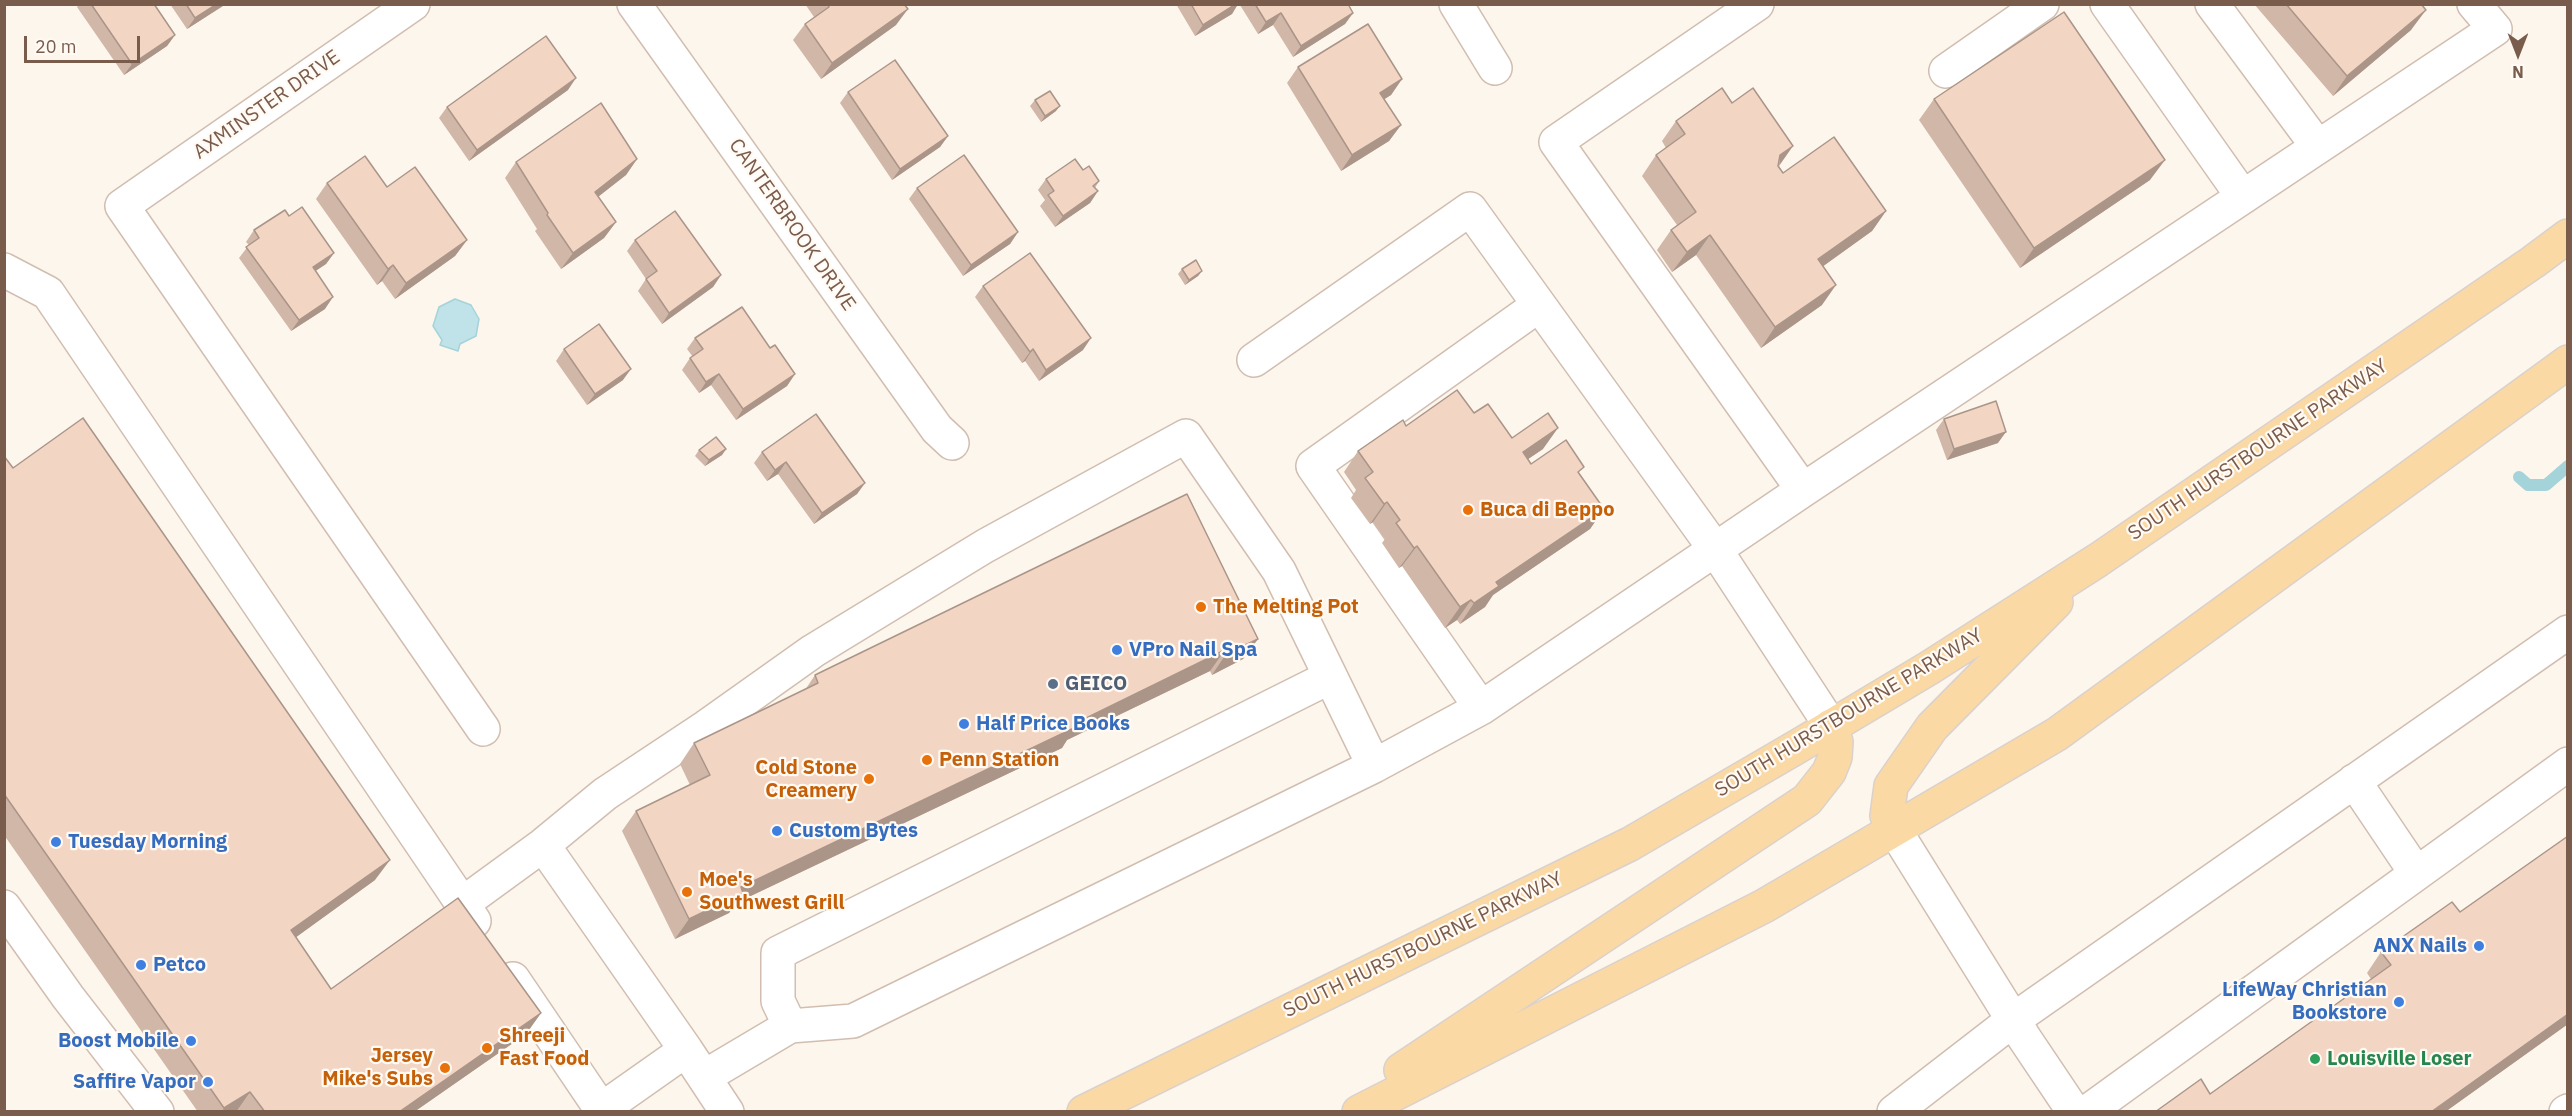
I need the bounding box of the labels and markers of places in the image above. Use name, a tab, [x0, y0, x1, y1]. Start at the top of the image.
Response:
place label: Buca di Beppo	[1480, 498, 1614, 522]
marker: Buca di Beppo	[1461, 503, 1475, 517]
place label: The Melting Pot	[1213, 595, 1359, 619]
marker: The Melting Pot	[1194, 600, 1208, 614]
place label: VPro Nail Spa	[1129, 638, 1257, 662]
marker: VPro Nail Spa	[1110, 643, 1124, 657]
place label: GEICO	[1065, 672, 1127, 696]
marker: GEICO	[1046, 677, 1060, 691]
place label: Half Price Books	[976, 712, 1130, 736]
marker: Half Price Books	[957, 717, 971, 731]
place label: Penn Station	[939, 748, 1059, 772]
marker: Penn Station	[920, 753, 934, 767]
place label: Cold Stone Creamery	[755, 756, 857, 803]
marker: Cold Stone Creamery	[862, 772, 876, 786]
place label: Custom Bytes	[789, 819, 918, 843]
marker: Custom Bytes	[770, 824, 784, 838]
place label: Tuesday Morning	[68, 830, 227, 854]
marker: Tuesday Morning	[49, 835, 63, 849]
place label: Moe's Southwest Grill	[699, 868, 844, 915]
marker: Moe's Southwest Grill	[680, 885, 694, 899]
place label: ANX Nails	[2373, 934, 2467, 958]
marker: ANX Nails	[2472, 939, 2486, 953]
place label: Petco	[153, 953, 206, 977]
marker: Petco	[134, 958, 148, 972]
place label: LifeWay Christian Bookstore	[2222, 978, 2387, 1025]
marker: LifeWay Christian Bookstore	[2392, 995, 2406, 1009]
place label: Shreeji Fast Food	[499, 1024, 589, 1071]
place label: Boost Mobile	[58, 1029, 179, 1053]
marker: Boost Mobile	[184, 1034, 198, 1048]
marker: Shreeji Fast Food	[480, 1041, 494, 1055]
place label: Jersey Mike's Subs	[322, 1044, 433, 1091]
place label: Louisville Loser	[2327, 1047, 2472, 1071]
marker: Louisville Loser	[2308, 1052, 2322, 1066]
marker: Jersey Mike's Subs	[438, 1061, 452, 1075]
place label: Saffire Vapor	[73, 1070, 196, 1094]
marker: Saffire Vapor	[201, 1075, 215, 1089]

